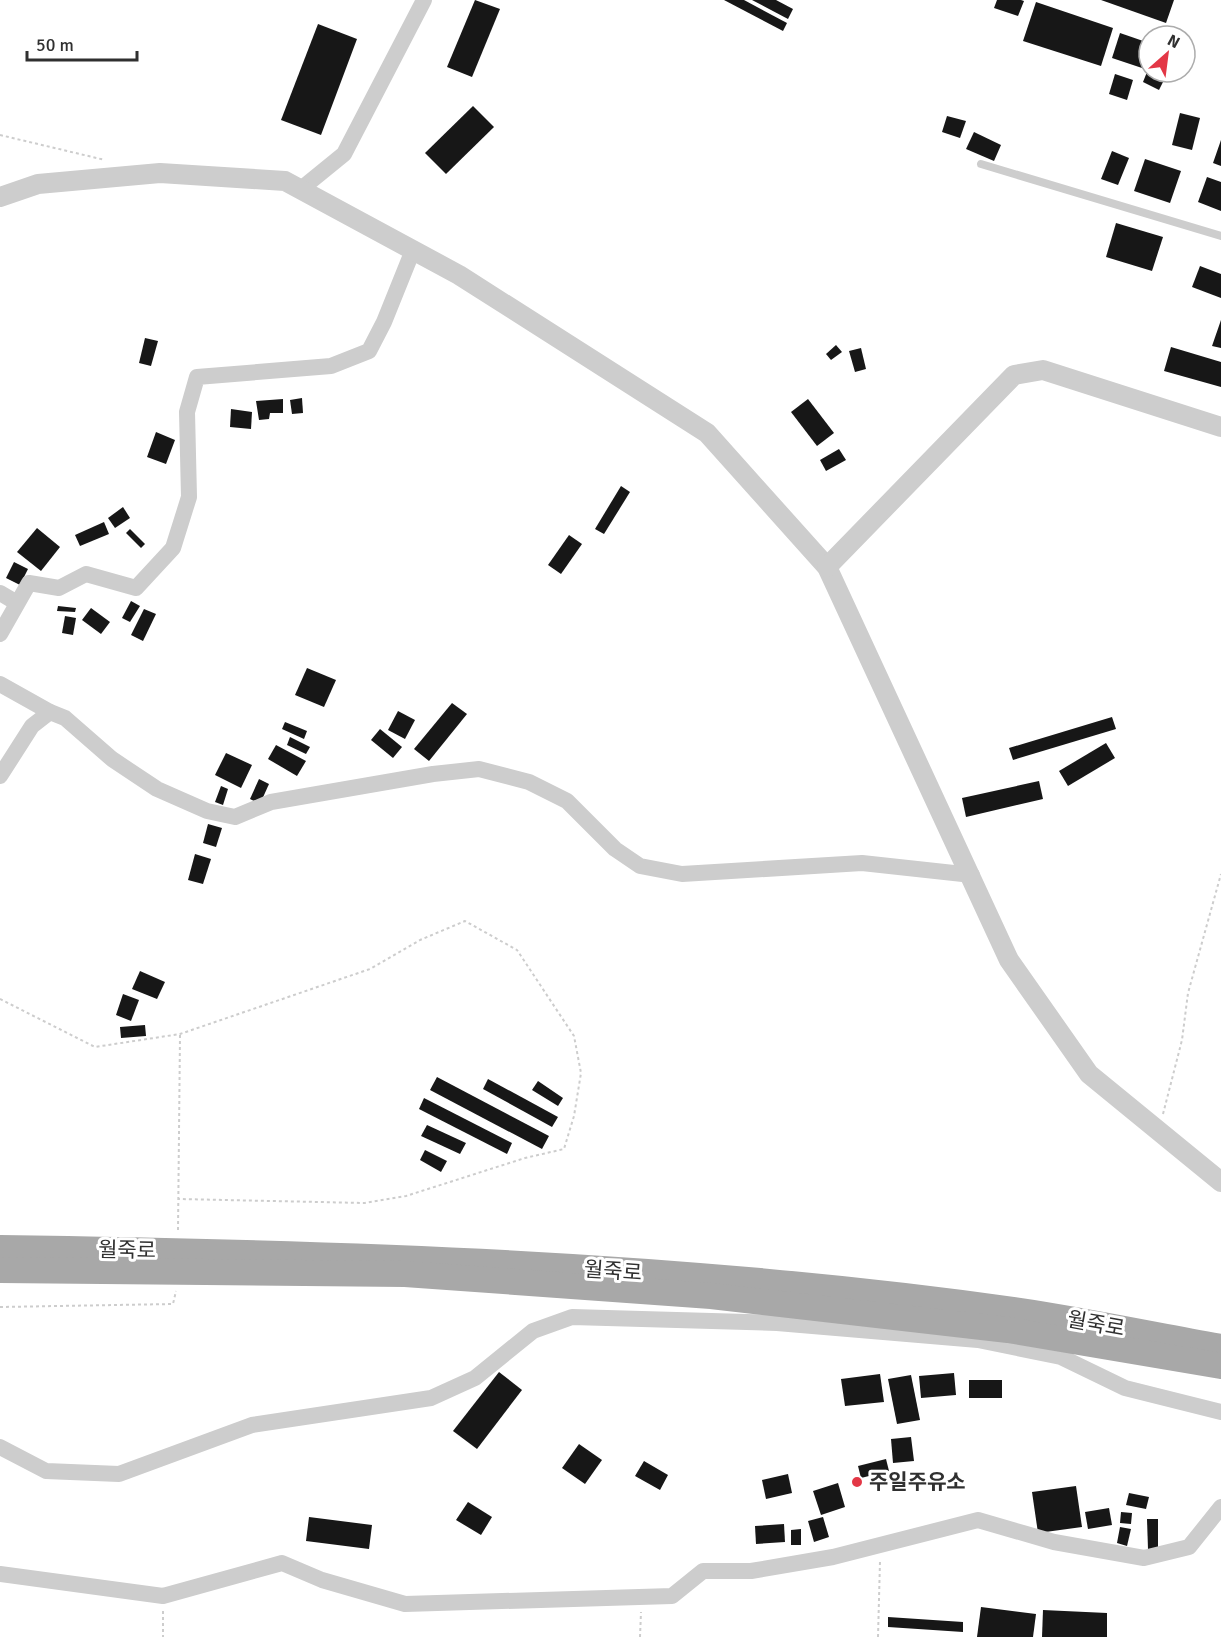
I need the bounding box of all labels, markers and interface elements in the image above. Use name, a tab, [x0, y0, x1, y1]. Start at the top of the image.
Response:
scale bar	[27, 24, 136, 62]
north arrow	[1137, 24, 1197, 84]
text: N	[1164, 30, 1183, 53]
text: 50 m	[36, 34, 74, 56]
street label: 월죽로	[98, 1236, 156, 1264]
street label: 월죽로	[583, 1256, 643, 1286]
street label: 월죽로	[1065, 1306, 1127, 1342]
place label: 주일주유소	[869, 1469, 966, 1495]
marker: 주일주유소	[850, 1475, 864, 1489]

